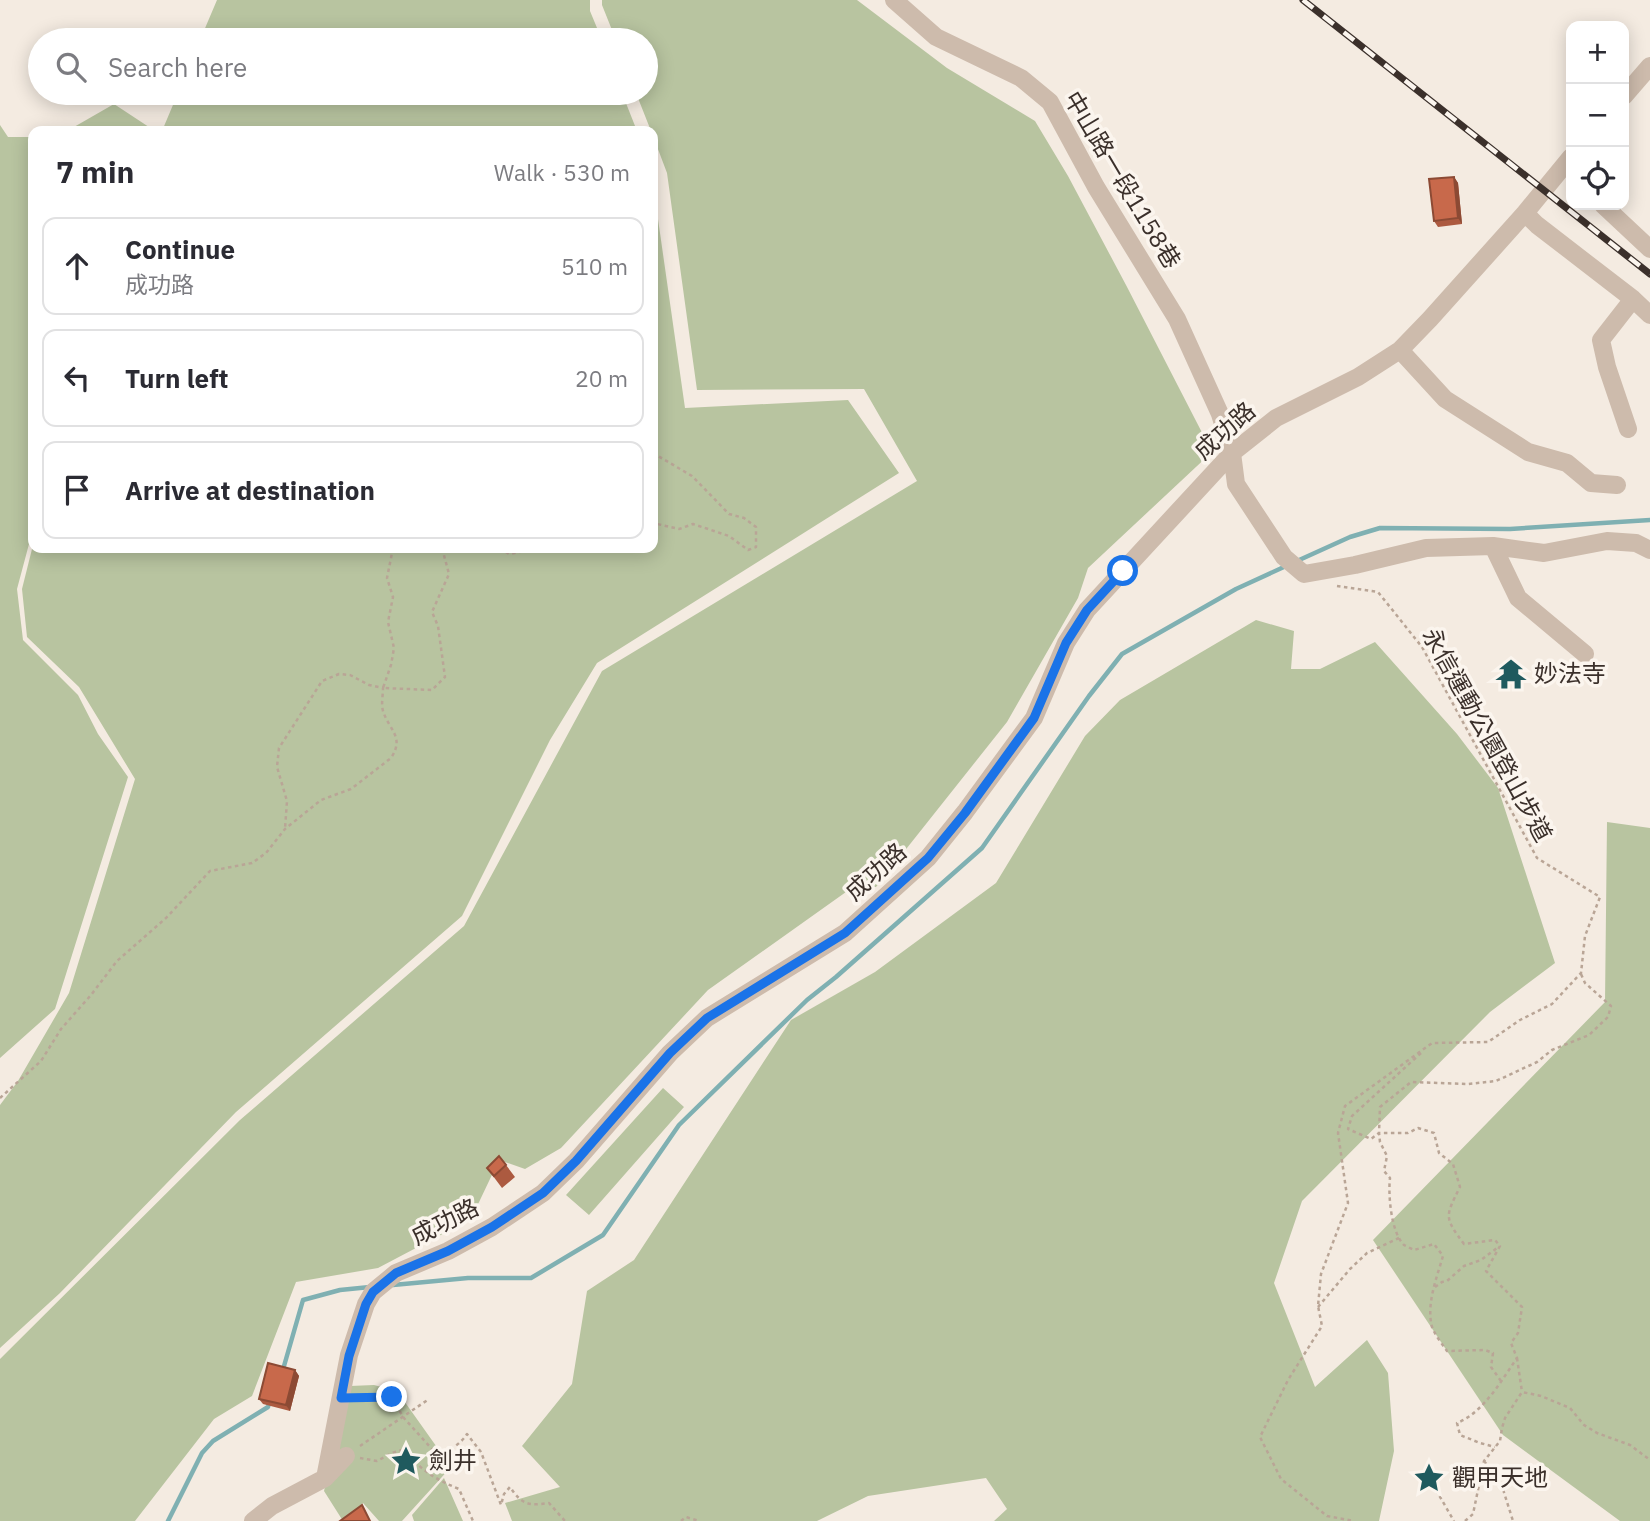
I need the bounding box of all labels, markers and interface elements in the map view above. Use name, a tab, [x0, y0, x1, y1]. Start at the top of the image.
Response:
map controls	[1566, 21, 1629, 210]
button: +	[1566, 21, 1629, 84]
search box	[28, 28, 658, 105]
icon: search	[52, 48, 90, 86]
text: Search here	[108, 50, 247, 84]
button: −	[1566, 84, 1629, 147]
street label: 中山路一段1158巷	[1057, 85, 1188, 274]
button: locate	[1566, 147, 1629, 210]
text: 7 min	[56, 152, 134, 191]
text: Walk · 530 m	[494, 157, 630, 187]
text: Continue	[125, 232, 235, 266]
icon: ahead	[58, 247, 96, 285]
text: 510 m	[561, 251, 628, 281]
text: 成功路	[125, 269, 194, 299]
icon: left	[58, 359, 96, 397]
text: Turn left	[125, 361, 228, 395]
text: 20 m	[575, 363, 628, 393]
street label: 成功路	[1187, 394, 1262, 466]
icon: arrive	[58, 471, 96, 509]
text: Arrive at destination	[125, 473, 375, 507]
route start	[1107, 555, 1138, 586]
street label: 永信運動公園登山步道	[1416, 622, 1560, 847]
temple icon: 妙法寺	[1494, 657, 1528, 691]
place label: 妙法寺	[1534, 657, 1606, 689]
street label: 成功路	[838, 835, 913, 907]
street label: 成功路	[405, 1191, 484, 1252]
route end	[376, 1381, 407, 1412]
place icon: 劍井	[389, 1444, 423, 1478]
place label: 劍井	[429, 1444, 477, 1476]
place icon: 觀甲天地	[1412, 1461, 1446, 1495]
place label: 觀甲天地	[1452, 1461, 1548, 1493]

